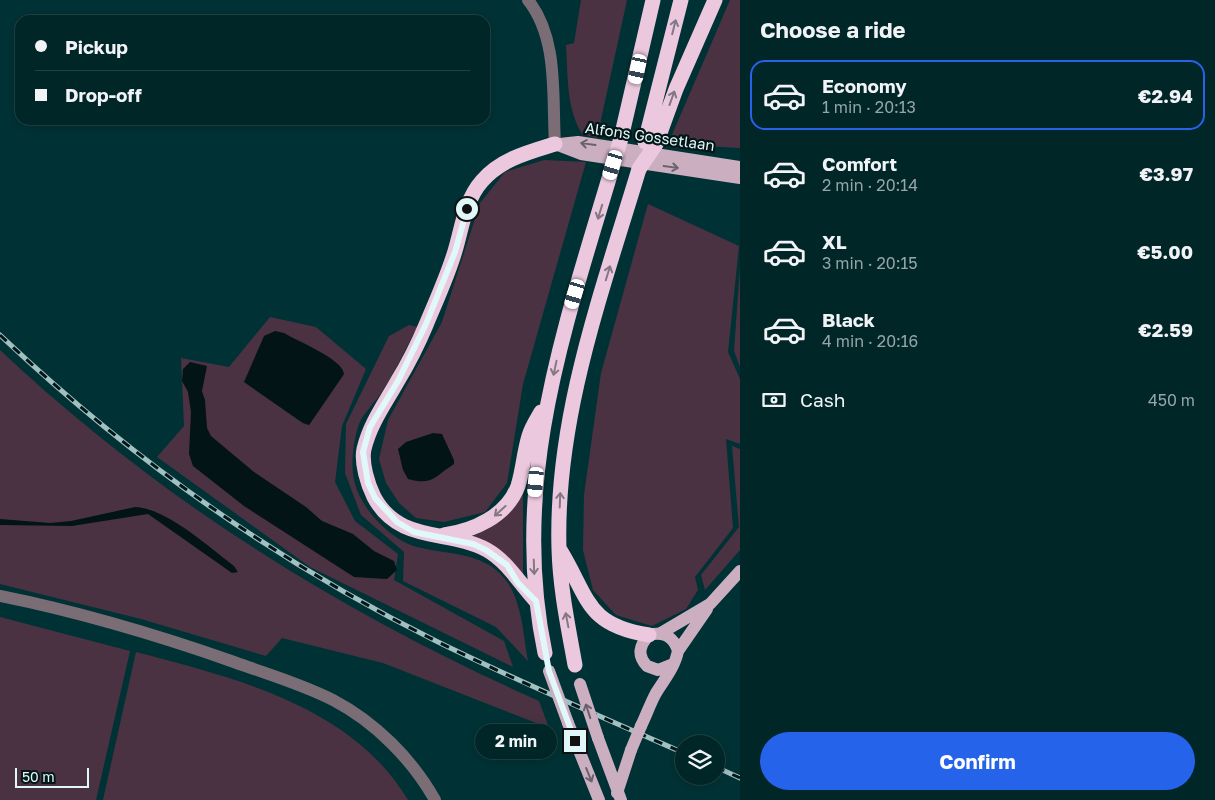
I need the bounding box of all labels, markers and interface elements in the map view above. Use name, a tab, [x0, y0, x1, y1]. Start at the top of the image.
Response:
text: Choose a ride	[760, 16, 906, 43]
one-way arrow	[670, 19, 680, 35]
text: Pickup	[65, 35, 128, 58]
car	[627, 53, 648, 85]
icon: car	[762, 73, 807, 118]
text: Economy	[822, 74, 907, 97]
text: Drop-off	[65, 83, 142, 106]
text: €2.94	[1138, 84, 1193, 107]
one-way arrow	[668, 90, 677, 106]
text: 1 min · 20:13	[822, 97, 916, 117]
street label: Alfons Gossetlaan	[584, 118, 716, 154]
one-way arrow	[580, 139, 596, 149]
car	[601, 148, 624, 182]
icon: car	[762, 151, 807, 196]
text: Comfort	[822, 152, 897, 175]
text: €3.97	[1140, 162, 1193, 185]
one-way arrow	[662, 163, 678, 173]
text: 2 min · 20:14	[822, 175, 918, 195]
route start	[456, 198, 478, 220]
one-way arrow	[594, 204, 604, 220]
icon: car	[762, 229, 807, 274]
text: XL	[822, 230, 847, 253]
text: €5.00	[1137, 240, 1193, 263]
text: 3 min · 20:15	[822, 253, 918, 273]
one-way arrow	[603, 266, 613, 282]
car	[563, 277, 586, 311]
icon: car	[762, 307, 807, 352]
text: Black	[822, 308, 875, 331]
text: €2.59	[1138, 318, 1193, 341]
text: 4 min · 20:16	[822, 331, 918, 351]
one-way arrow	[550, 360, 559, 376]
icon: cash	[760, 386, 788, 414]
text: Cash	[800, 388, 845, 411]
text: 450 m	[1148, 390, 1195, 410]
car	[527, 466, 544, 498]
one-way arrow	[555, 492, 564, 508]
one-way arrow	[493, 505, 506, 517]
one-way arrow	[529, 558, 539, 575]
one-way arrow	[562, 613, 571, 629]
one-way arrow	[583, 703, 593, 719]
callout: 2 min	[475, 724, 558, 758]
route end	[564, 730, 586, 752]
text: 2 min	[495, 731, 537, 751]
button: Confirm	[760, 732, 1195, 790]
map controls	[675, 735, 725, 785]
button: layers	[675, 735, 725, 785]
scale bar	[15, 765, 89, 788]
one-way arrow	[585, 767, 595, 782]
text: 50 m	[22, 768, 55, 785]

